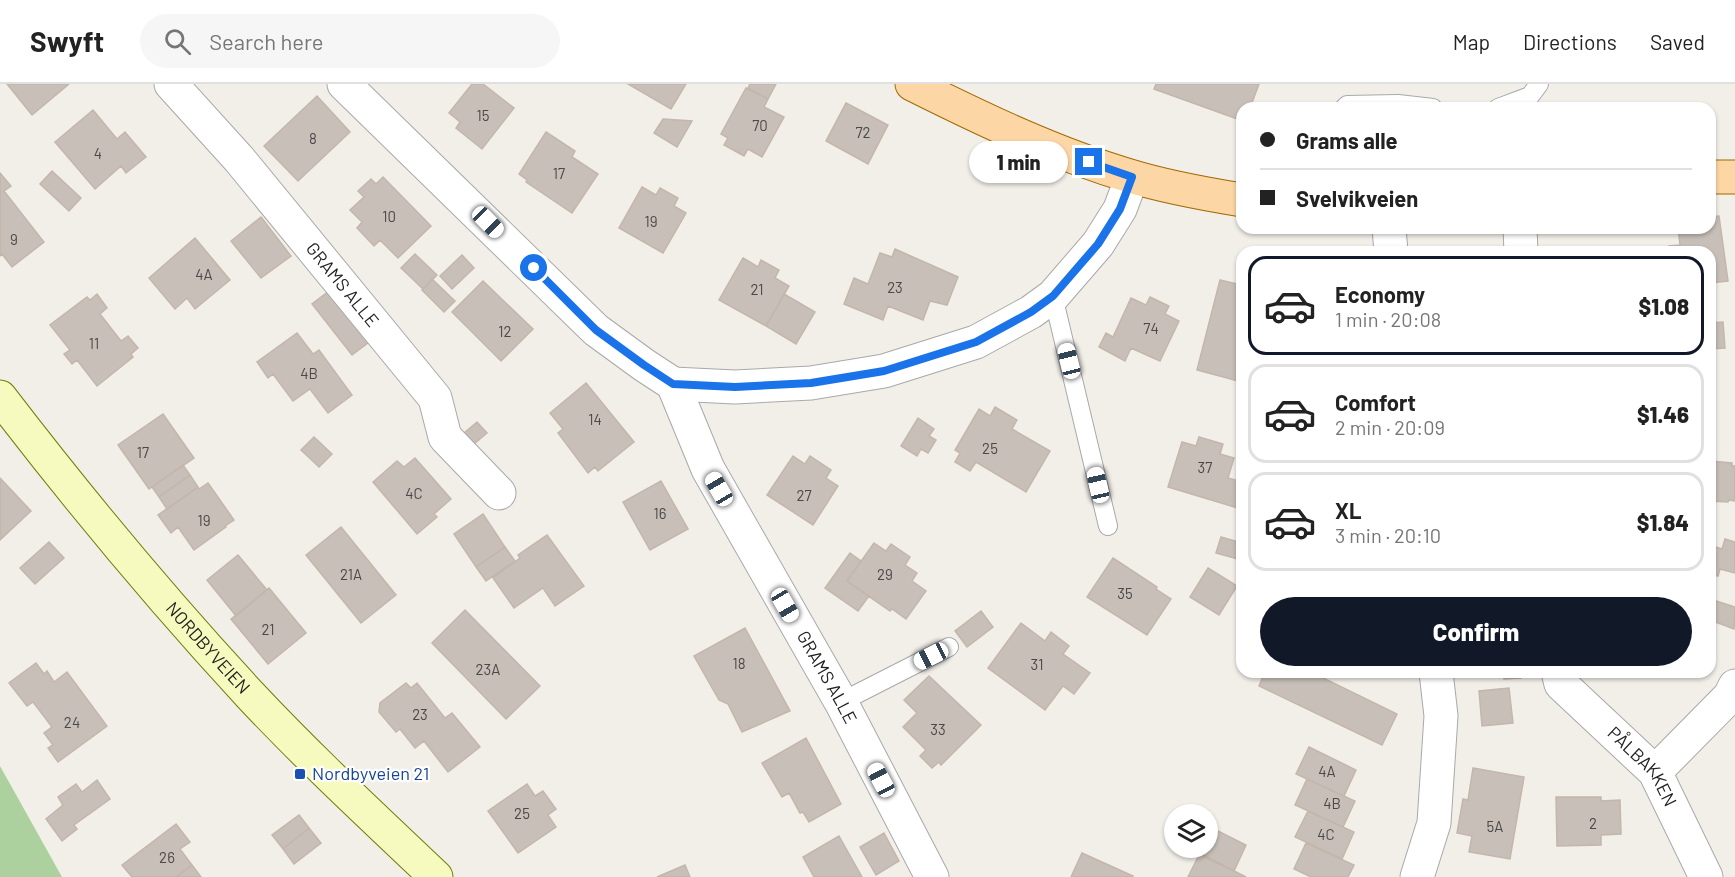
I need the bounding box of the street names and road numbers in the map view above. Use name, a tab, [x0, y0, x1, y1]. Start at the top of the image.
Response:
street label: GRAMS ALLE	[302, 237, 384, 331]
street label: NORDBYVEIEN	[162, 597, 255, 698]
street label: GRAMS ALLE	[793, 627, 862, 727]
street label: PÅLBAKKEN	[1603, 721, 1682, 810]

